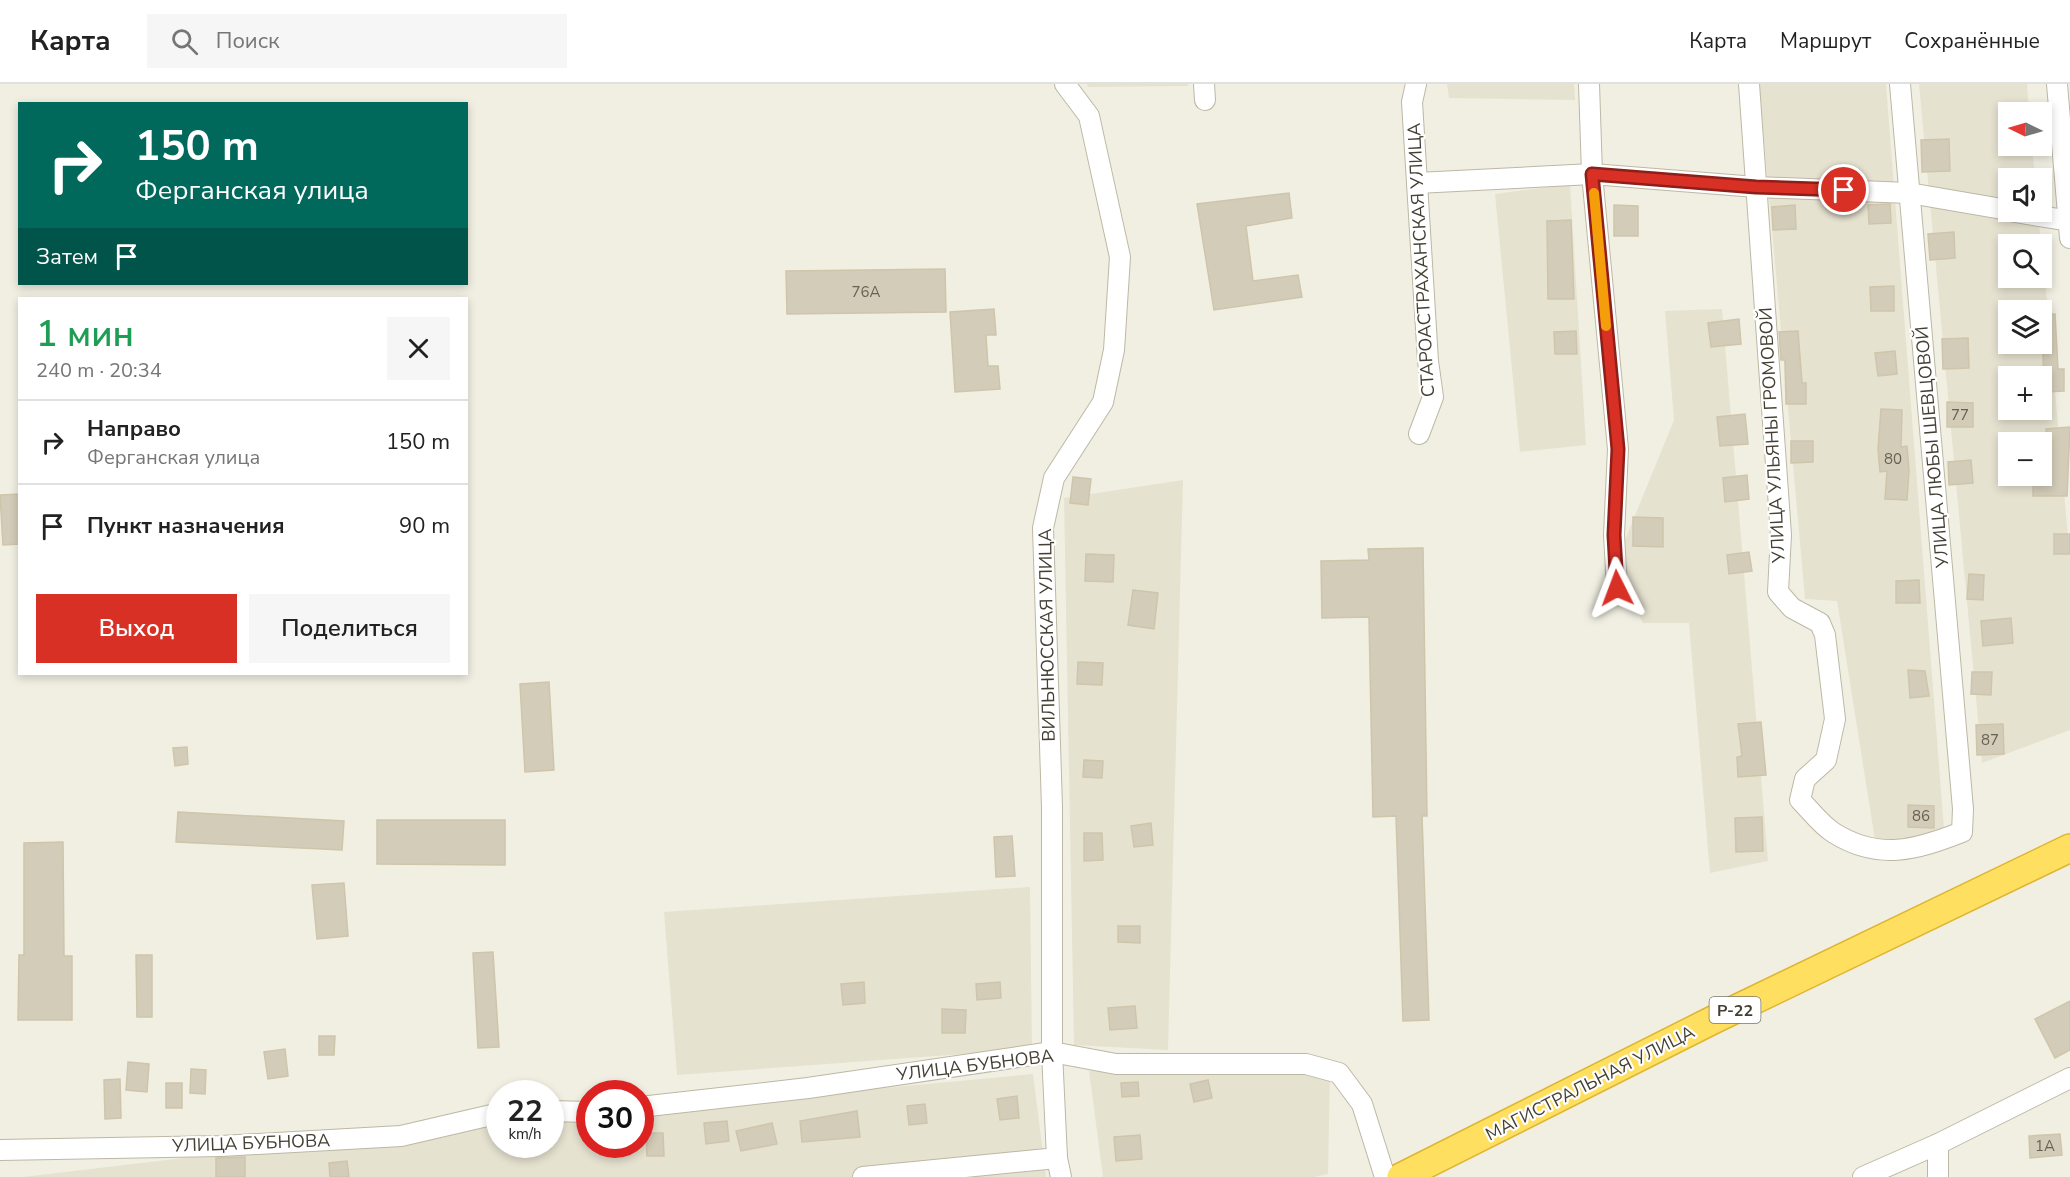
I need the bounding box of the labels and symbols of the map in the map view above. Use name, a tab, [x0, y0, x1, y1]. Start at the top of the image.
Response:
north arrow	[1998, 102, 2052, 156]
street label: СТАРОАСТРАХАНСКАЯ УЛИЦА	[1402, 122, 1440, 398]
pin	[1818, 164, 1869, 215]
house number: 76А	[852, 282, 881, 302]
street label: УЛИЦА УЛЬЯНЫ ГРОМОВОЙ	[1753, 307, 1791, 564]
street label: УЛИЦА ЛЮБЫ ШЕВЦОВОЙ	[1909, 325, 1955, 570]
house number: 77	[1951, 405, 1969, 425]
house number: 80	[1884, 449, 1902, 469]
street label: ВИЛЬНЮССКАЯ УЛИЦА	[1033, 528, 1061, 742]
position arrow	[1585, 556, 1649, 620]
house number: 87	[1981, 730, 1999, 750]
house number: 86	[1912, 806, 1930, 826]
road number: Р-22	[1710, 997, 1760, 1023]
street label: МАГИСТРАЛЬНАЯ УЛИЦА	[1481, 1020, 1699, 1146]
street label: УЛИЦА БУБНОВА	[894, 1043, 1055, 1087]
speed limit sign: 30	[576, 1080, 654, 1158]
street label: УЛИЦА БУБНОВА	[171, 1128, 330, 1158]
house number: 1А	[2035, 1136, 2055, 1156]

